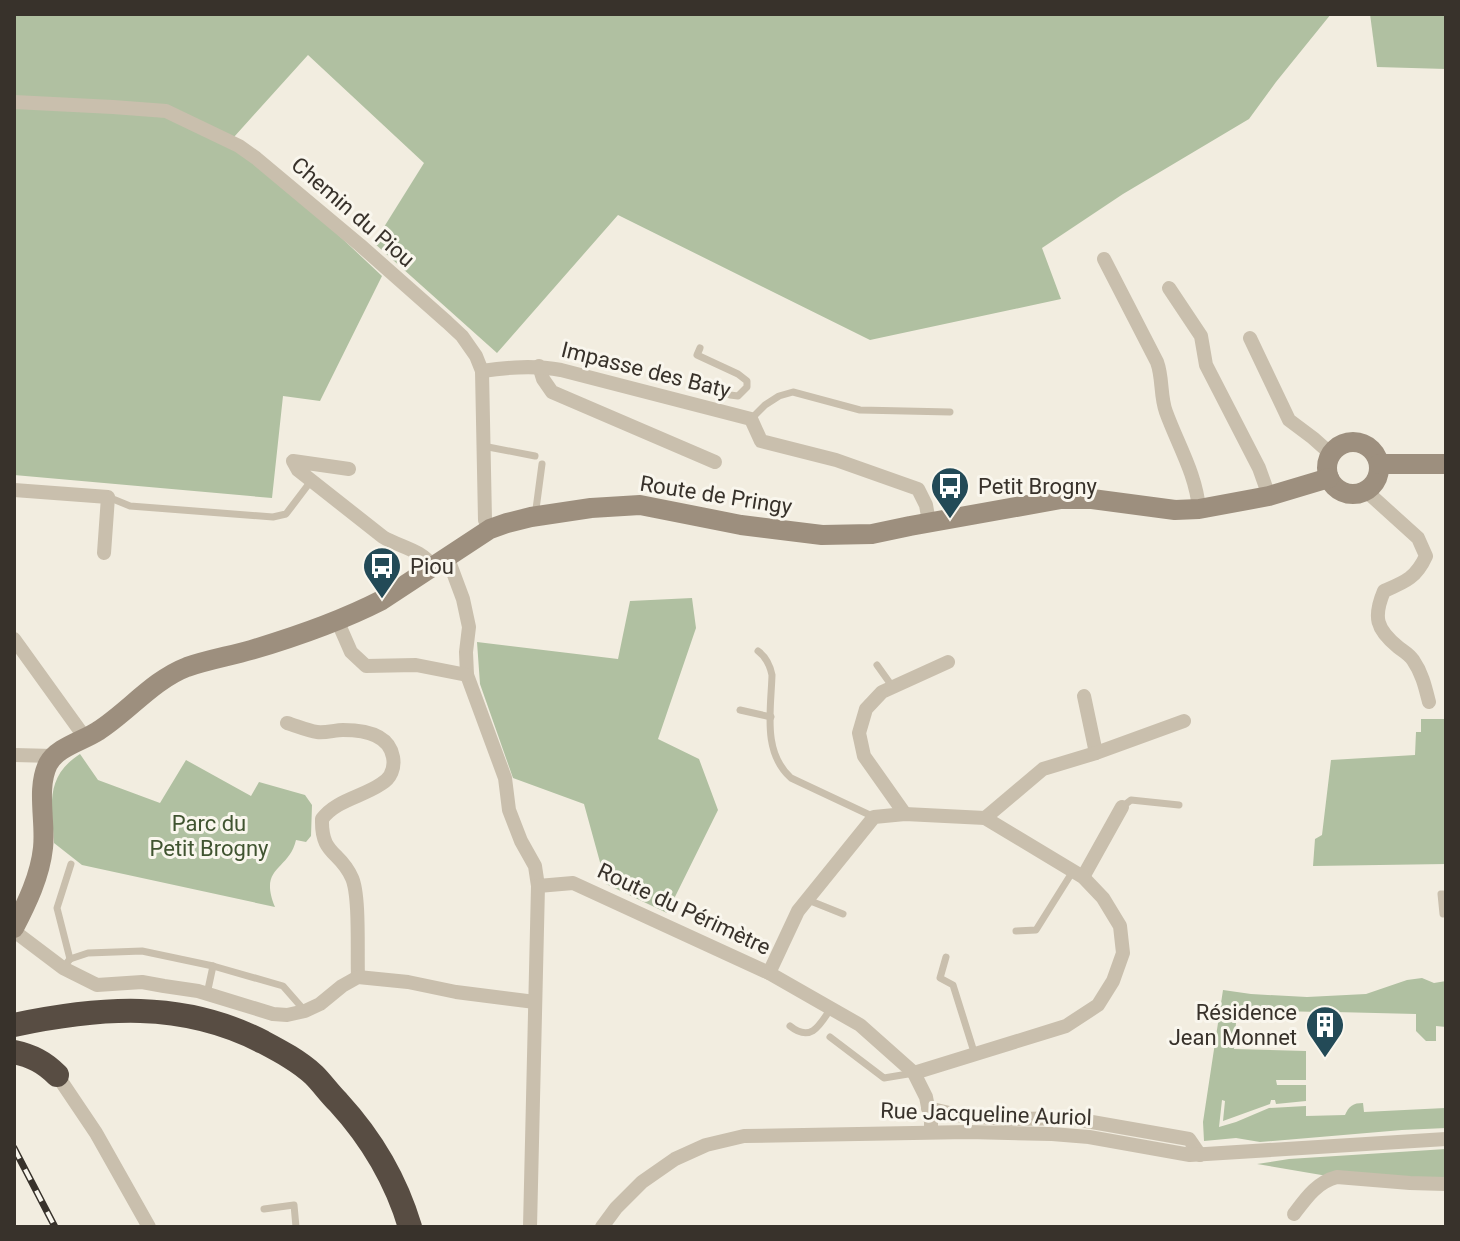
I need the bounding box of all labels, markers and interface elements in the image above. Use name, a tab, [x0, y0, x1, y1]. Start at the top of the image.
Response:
street label: Chemin du Piou	[287, 152, 419, 272]
street label: Impasse des Baty	[559, 337, 734, 403]
bus stop icon: Petit Brogny	[929, 465, 971, 520]
street label: Route de Pringy	[638, 471, 794, 519]
place label: Petit Brogny	[978, 474, 1098, 499]
bus stop icon: Piou	[361, 545, 403, 600]
place label: Piou	[410, 554, 454, 579]
park label: Parc du Petit Brogny	[149, 811, 269, 861]
street label: Route du Périmètre	[594, 858, 774, 960]
place label: Résidence Jean Monnet	[1169, 1000, 1297, 1050]
building icon: Résidence Jean Monnet	[1304, 1004, 1346, 1059]
street label: Rue Jacqueline Auriol	[880, 1098, 1092, 1130]

